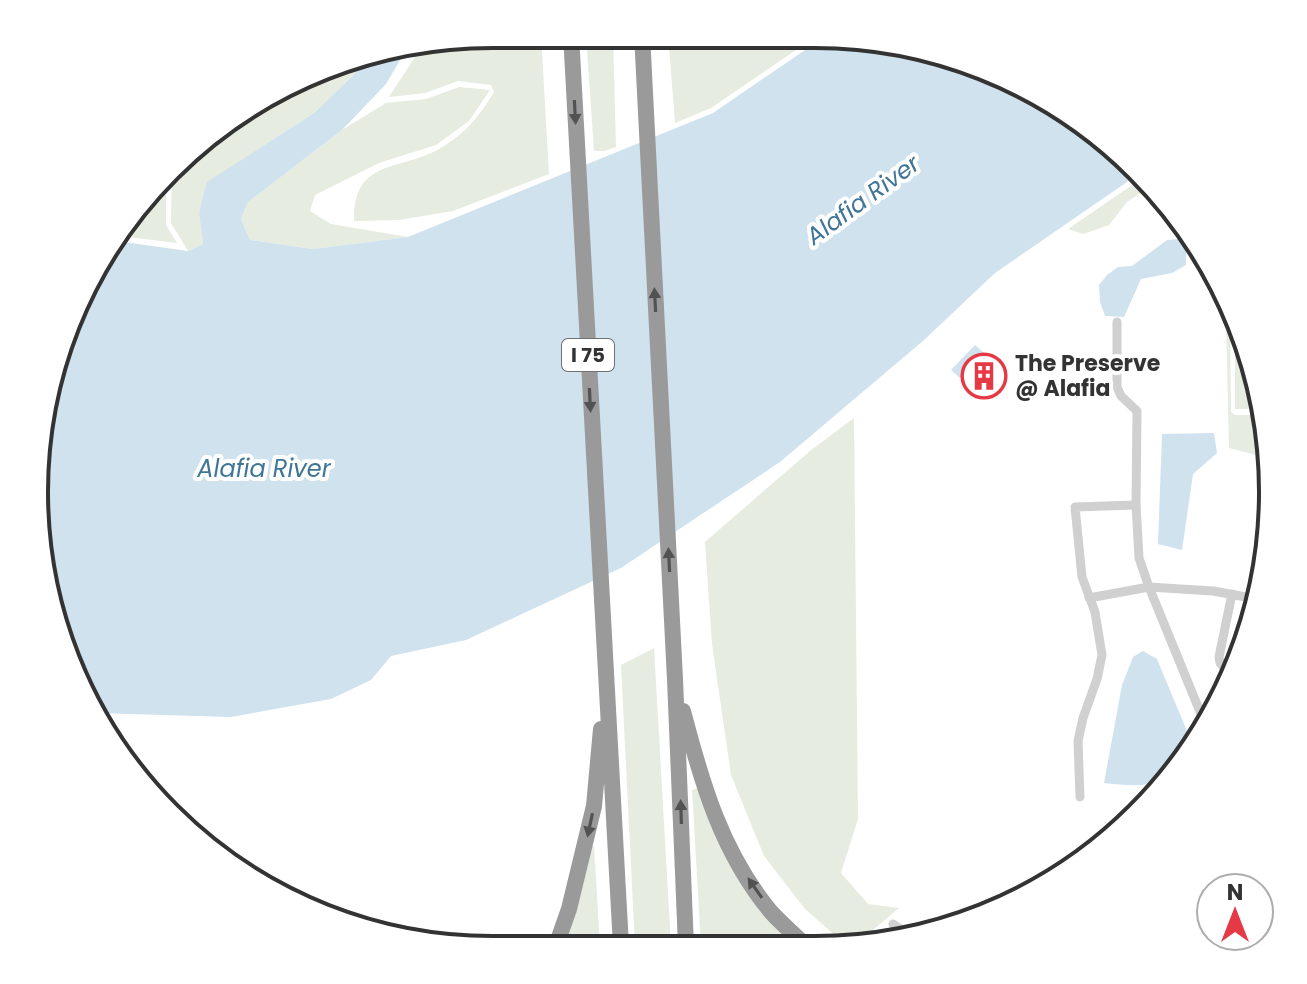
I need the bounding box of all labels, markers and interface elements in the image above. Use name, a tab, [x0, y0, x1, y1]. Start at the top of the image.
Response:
one-way arrow	[569, 100, 582, 125]
water label: Alafia River	[798, 146, 927, 253]
one-way arrow	[649, 287, 662, 312]
road number: I 75	[562, 339, 614, 371]
place label: The Preserve @ Alafia	[1015, 348, 1160, 404]
building icon: The Preserve @ Alafia	[960, 352, 1008, 400]
one-way arrow	[584, 388, 597, 413]
water label: Alafia River	[196, 452, 332, 485]
one-way arrow	[662, 547, 675, 572]
one-way arrow	[674, 799, 687, 824]
one-way arrow	[583, 813, 596, 838]
north arrow	[1195, 872, 1275, 952]
text: N	[1227, 877, 1243, 908]
one-way arrow	[748, 878, 763, 899]

